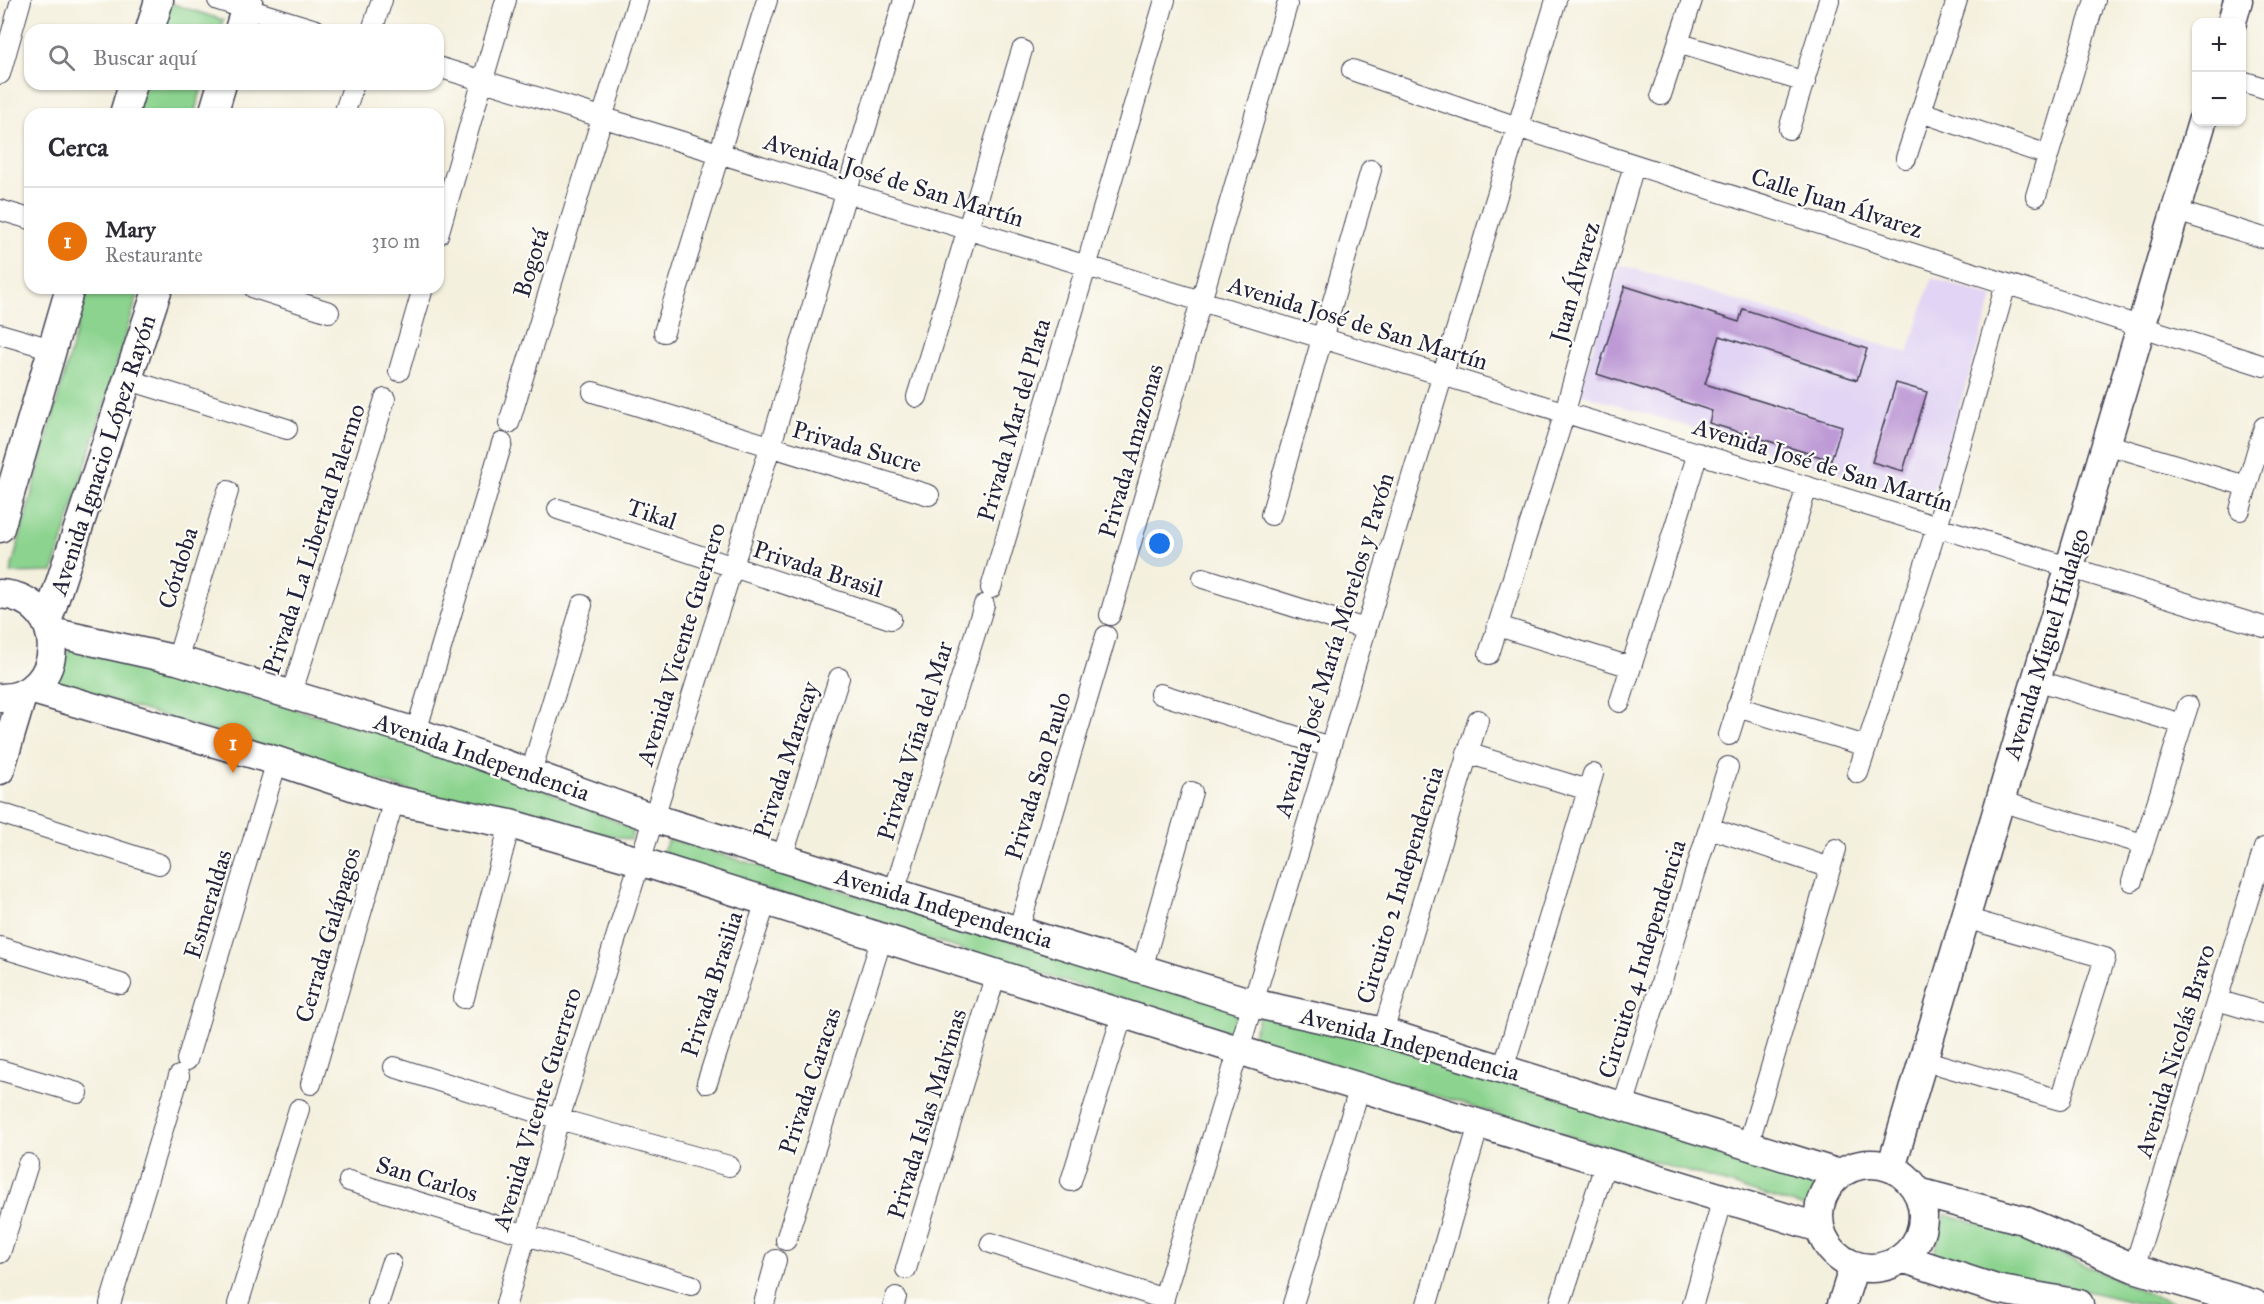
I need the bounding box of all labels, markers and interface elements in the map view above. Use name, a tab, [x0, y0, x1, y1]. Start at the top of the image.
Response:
map controls	[2192, 18, 2246, 126]
button: +	[2192, 18, 2246, 72]
search box	[24, 24, 444, 90]
icon: search	[45, 41, 78, 74]
text: Buscar aquí	[93, 44, 196, 71]
button: −	[2192, 72, 2246, 126]
street label: Avenida José de San Martín	[760, 126, 1027, 234]
text: Cerca	[48, 131, 108, 163]
street label: Calle Juan Álvarez	[1747, 161, 1927, 245]
text: Mary	[105, 216, 156, 243]
street label: Juan Álvarez	[1543, 218, 1607, 349]
street label: Bogotá	[506, 224, 556, 301]
text: 1	[64, 229, 71, 253]
text: 310 m	[371, 229, 420, 253]
text: Restaurante	[105, 243, 203, 267]
street label: Avenida José de San Martín	[1224, 269, 1491, 377]
street label: Avenida Ignacio López Rayón	[43, 311, 163, 600]
street label: Privada Mar del Plata	[971, 314, 1058, 525]
street label: Privada Amazonas	[1092, 361, 1170, 541]
street label: Privada La Libertad Palermo	[256, 400, 372, 678]
street label: Avenida José de San Martín	[1689, 411, 1956, 519]
street label: Privada Sucre	[789, 414, 925, 480]
street label: Avenida José María Morelos y Pavón	[1267, 469, 1401, 822]
street label: Tikal	[623, 492, 681, 537]
street label: Avenida Vicente Guerrero	[629, 519, 732, 770]
street label: Córdoba	[151, 523, 205, 612]
street label: Avenida Miguel Hidalgo	[1996, 525, 2095, 764]
your location	[1145, 529, 1174, 558]
street label: Privada Brasil	[749, 534, 887, 604]
street label: Privada Viña del Mar	[870, 638, 960, 844]
street label: Privada Maracay	[747, 677, 826, 842]
street label: Privada Sao Paulo	[998, 688, 1078, 864]
street label: Avenida Independencia	[370, 706, 594, 808]
pin: 1	[214, 724, 252, 773]
street label: Circuito 2 Independencia	[1350, 762, 1451, 1007]
street label: Circuito 4 Independencia	[1591, 835, 1693, 1082]
street label: Cerrada Galápagos	[289, 844, 367, 1026]
street label: Esmeraldas	[177, 846, 239, 962]
street label: Avenida Independencia	[831, 860, 1057, 956]
street label: Privada Brasilia	[674, 907, 750, 1061]
street label: Avenida Nicolás Bravo	[2128, 941, 2222, 1162]
street label: Avenida Vicente Guerrero	[485, 984, 588, 1235]
street label: Avenida Independencia	[1296, 1000, 1524, 1088]
street label: Privada Caracas	[772, 1004, 848, 1158]
street label: Privada Islas Malvinas	[881, 1005, 973, 1223]
street label: San Carlos	[372, 1149, 482, 1209]

